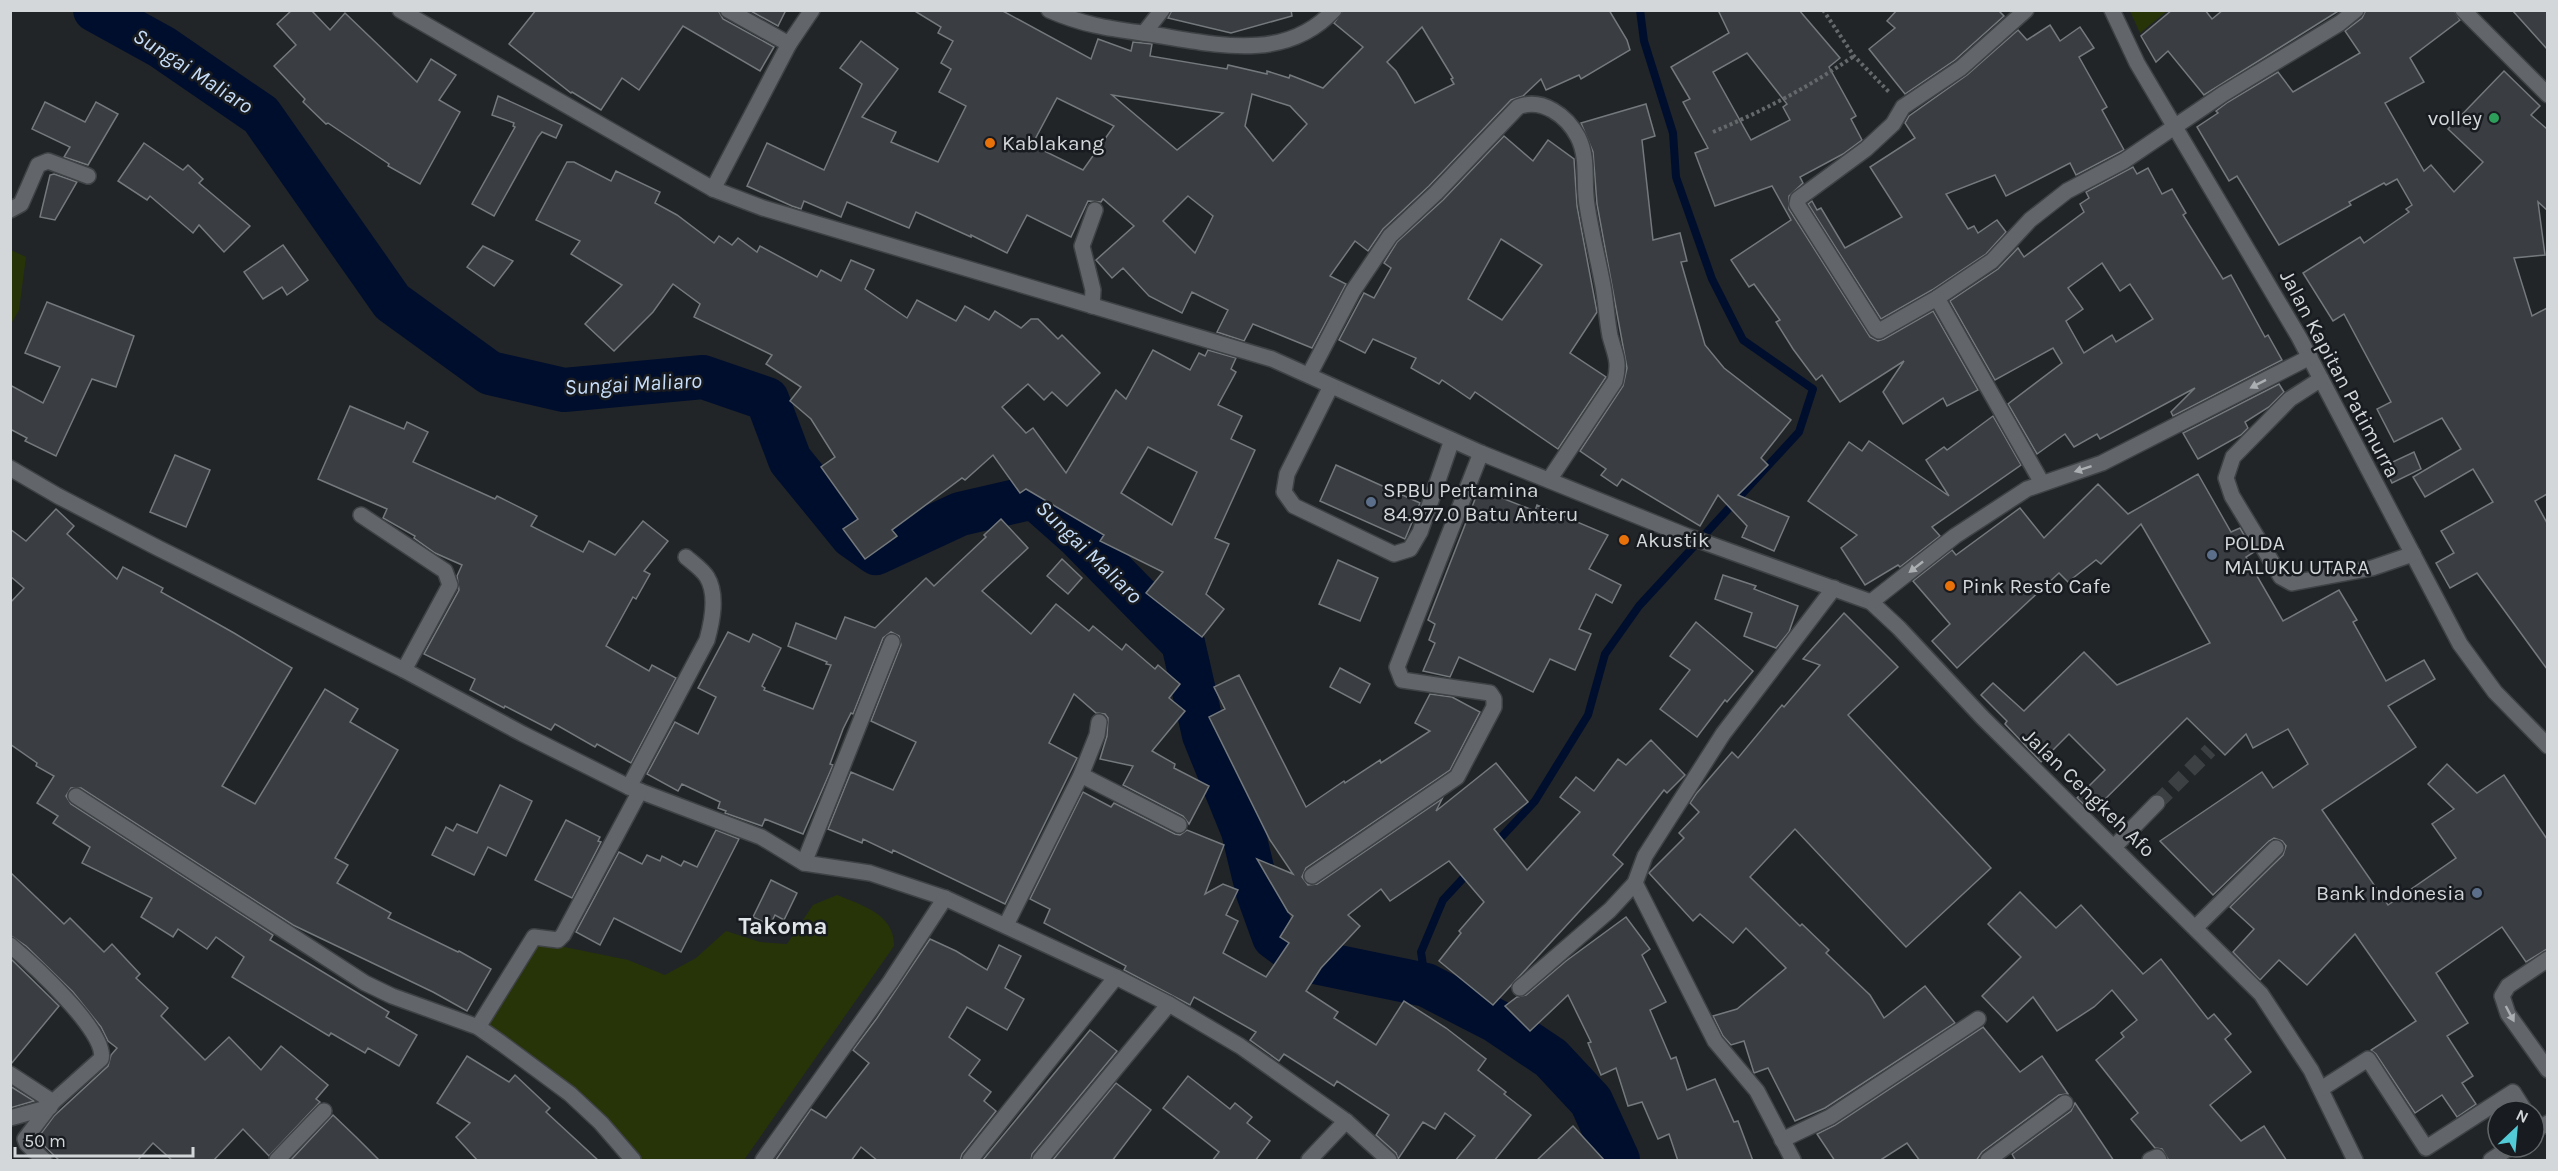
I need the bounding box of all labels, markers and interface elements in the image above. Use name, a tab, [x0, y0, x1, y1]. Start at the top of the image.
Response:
water label: Sungai Maliaro	[128, 23, 258, 119]
place label: volley	[2428, 106, 2482, 130]
marker: volley	[2487, 111, 2501, 125]
place label: Kablakang	[1002, 131, 1104, 155]
marker: Kablakang	[983, 136, 997, 150]
street label: Jalan Kapitan Patimurra	[2275, 266, 2405, 482]
water label: Sungai Maliaro	[564, 367, 703, 401]
one-way arrow	[2249, 379, 2266, 389]
one-way arrow	[2074, 465, 2092, 475]
place label: SPBU Pertamina 84.977.0 Batu Anteru	[1383, 478, 1578, 526]
water label: Sungai Maliaro	[1030, 495, 1148, 609]
marker: SPBU Pertamina 84.977.0 Batu Anteru	[1364, 495, 1378, 509]
place label: Akustik	[1636, 528, 1710, 552]
place label: POLDA MALUKU UTARA	[2224, 531, 2369, 579]
marker: Akustik	[1617, 533, 1631, 547]
marker: POLDA MALUKU UTARA	[2205, 548, 2219, 562]
one-way arrow	[1909, 560, 1924, 573]
place label: Pink Resto Cafe	[1962, 574, 2111, 598]
marker: Pink Resto Cafe	[1943, 579, 1957, 593]
street label: Jalan Cengkeh Afo	[2018, 724, 2160, 862]
place label: Bank Indonesia	[2316, 881, 2465, 905]
marker: Bank Indonesia	[2470, 886, 2484, 900]
district label: Takoma	[738, 912, 828, 940]
one-way arrow	[2504, 1005, 2514, 1023]
north arrow	[2486, 1099, 2546, 1159]
text: N	[2513, 1105, 2532, 1127]
scale bar	[15, 1120, 194, 1158]
text: 50 m	[24, 1130, 66, 1152]

